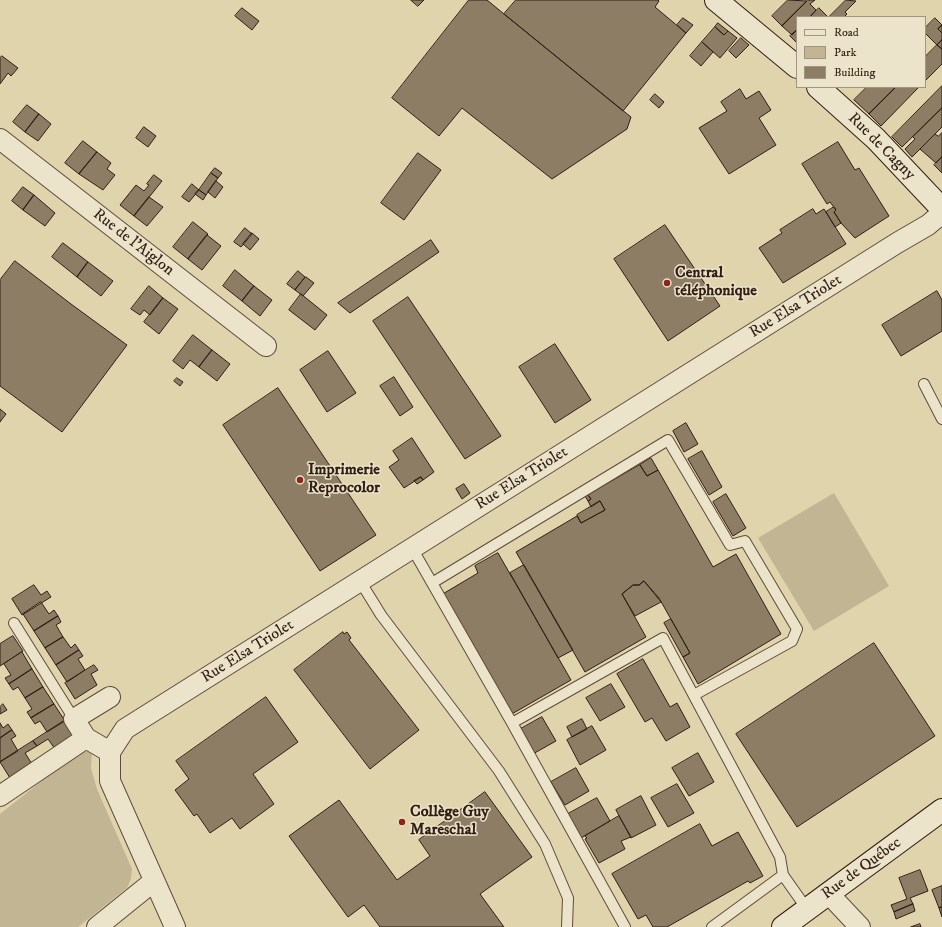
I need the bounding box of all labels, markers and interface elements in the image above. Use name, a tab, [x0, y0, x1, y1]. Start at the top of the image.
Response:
legend	[796, 16, 926, 88]
text: Road	[834, 25, 859, 40]
text: Park	[834, 45, 856, 60]
text: Building	[834, 65, 875, 80]
street label: Rue de Cagny	[843, 109, 919, 185]
street label: Rue de l'Aiglon	[89, 205, 177, 281]
place label: Central téléphonique	[675, 264, 757, 302]
street label: Rue Elsa Triolet	[746, 271, 846, 343]
marker: Central téléphonique	[662, 278, 672, 288]
street label: Rue Elsa Triolet	[472, 443, 572, 515]
place label: Imprimerie Reprocolor	[308, 461, 380, 499]
marker: Imprimerie Reprocolor	[295, 475, 305, 485]
street label: Rue Elsa Triolet	[198, 616, 298, 688]
place label: Collège Guy Mareschal	[410, 803, 489, 841]
marker: Collège Guy Mareschal	[397, 817, 407, 827]
street label: Rue de Québec	[818, 834, 906, 904]

